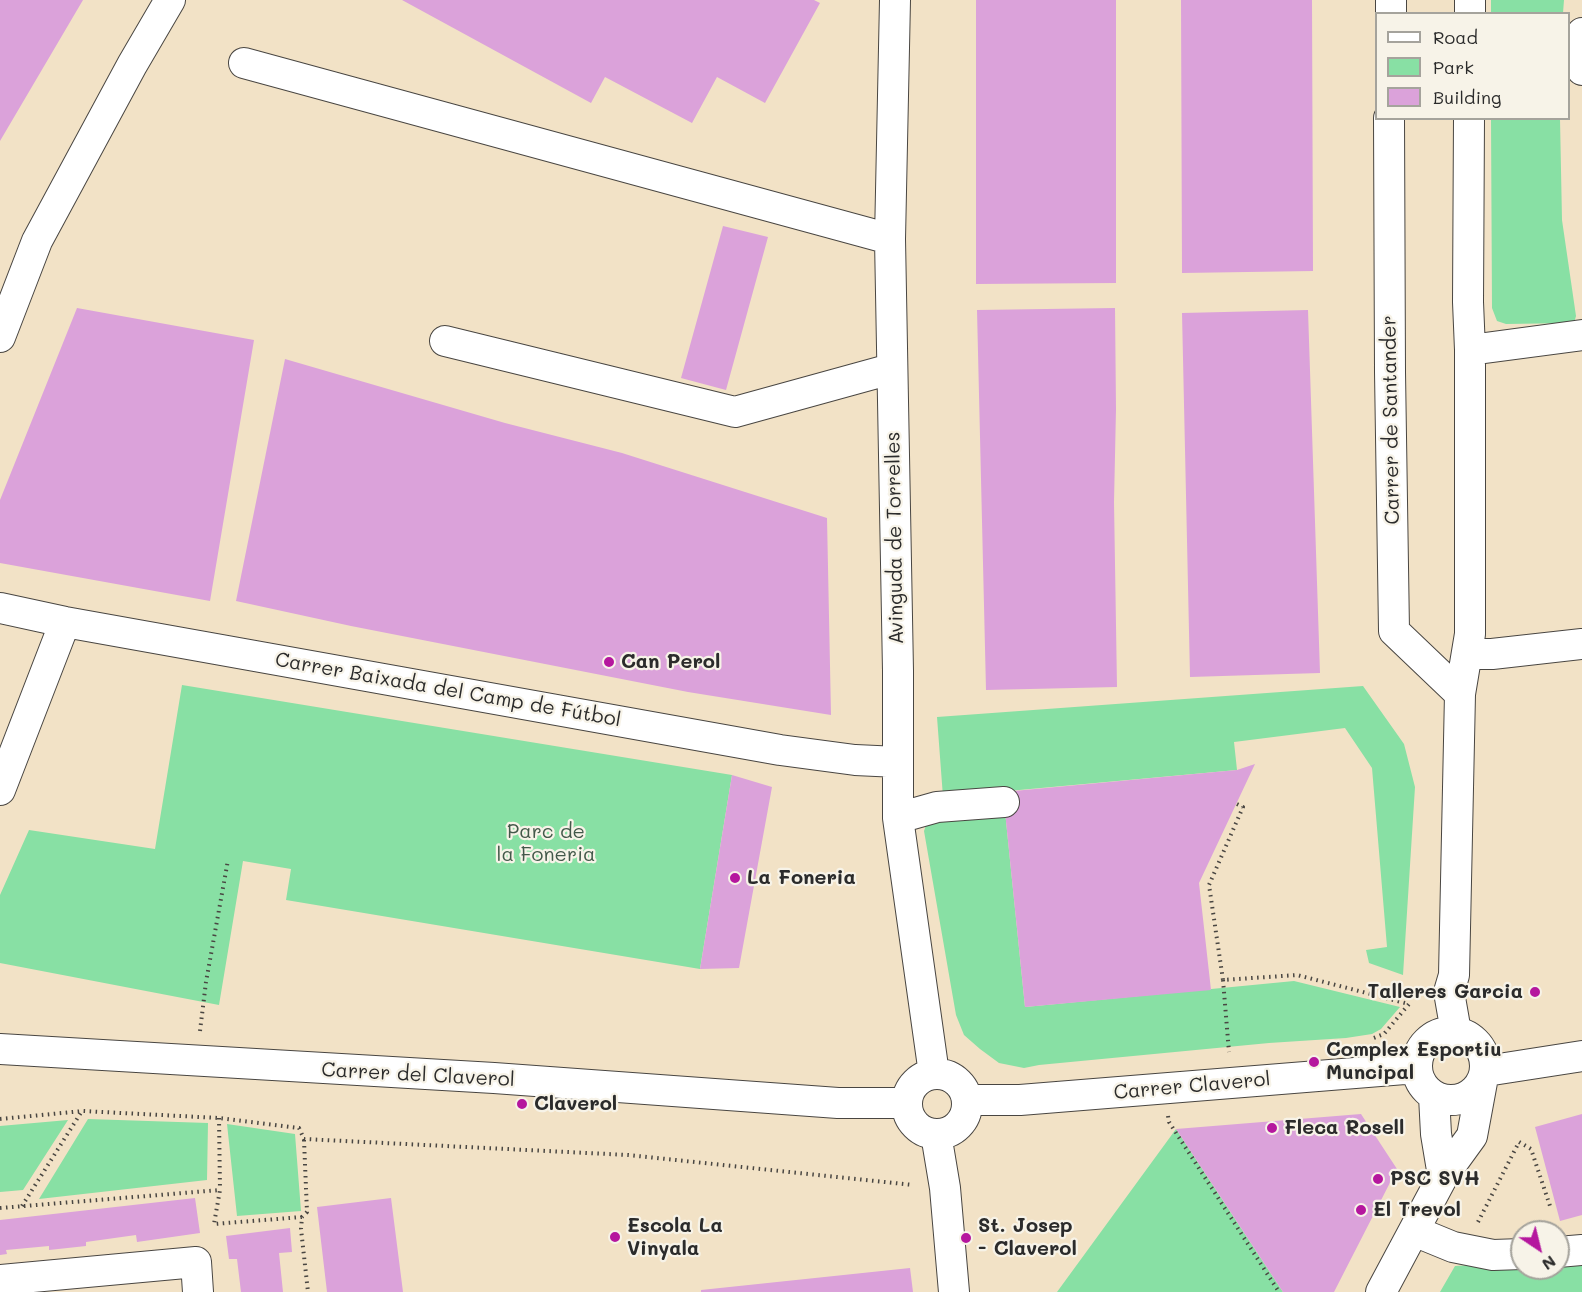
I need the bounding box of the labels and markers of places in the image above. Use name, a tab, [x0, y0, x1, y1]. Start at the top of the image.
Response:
place label: Can Perol	[621, 650, 720, 674]
marker: Can Perol	[602, 655, 616, 669]
place label: La Foneria	[747, 866, 856, 890]
marker: La Foneria	[728, 871, 742, 885]
place label: Talleres Garcia	[1367, 980, 1523, 1004]
marker: Talleres Garcia	[1528, 985, 1542, 999]
place label: Complex Esportiu Muncipal	[1326, 1038, 1502, 1085]
marker: Complex Esportiu Muncipal	[1307, 1055, 1321, 1069]
place label: Claverol	[534, 1092, 617, 1116]
marker: Claverol	[515, 1097, 529, 1111]
place label: Fleca Rosell	[1284, 1116, 1404, 1140]
marker: Fleca Rosell	[1265, 1121, 1279, 1135]
place label: PSC SVH	[1390, 1167, 1480, 1191]
marker: PSC SVH	[1371, 1172, 1385, 1186]
place label: El Trevol	[1373, 1198, 1461, 1222]
marker: El Trevol	[1354, 1203, 1368, 1217]
place label: Escola La Vinyala	[627, 1214, 723, 1261]
place label: St. Josep - Claverol	[978, 1214, 1077, 1261]
marker: Escola La Vinyala	[608, 1230, 622, 1244]
marker: St. Josep - Claverol	[959, 1231, 973, 1245]

